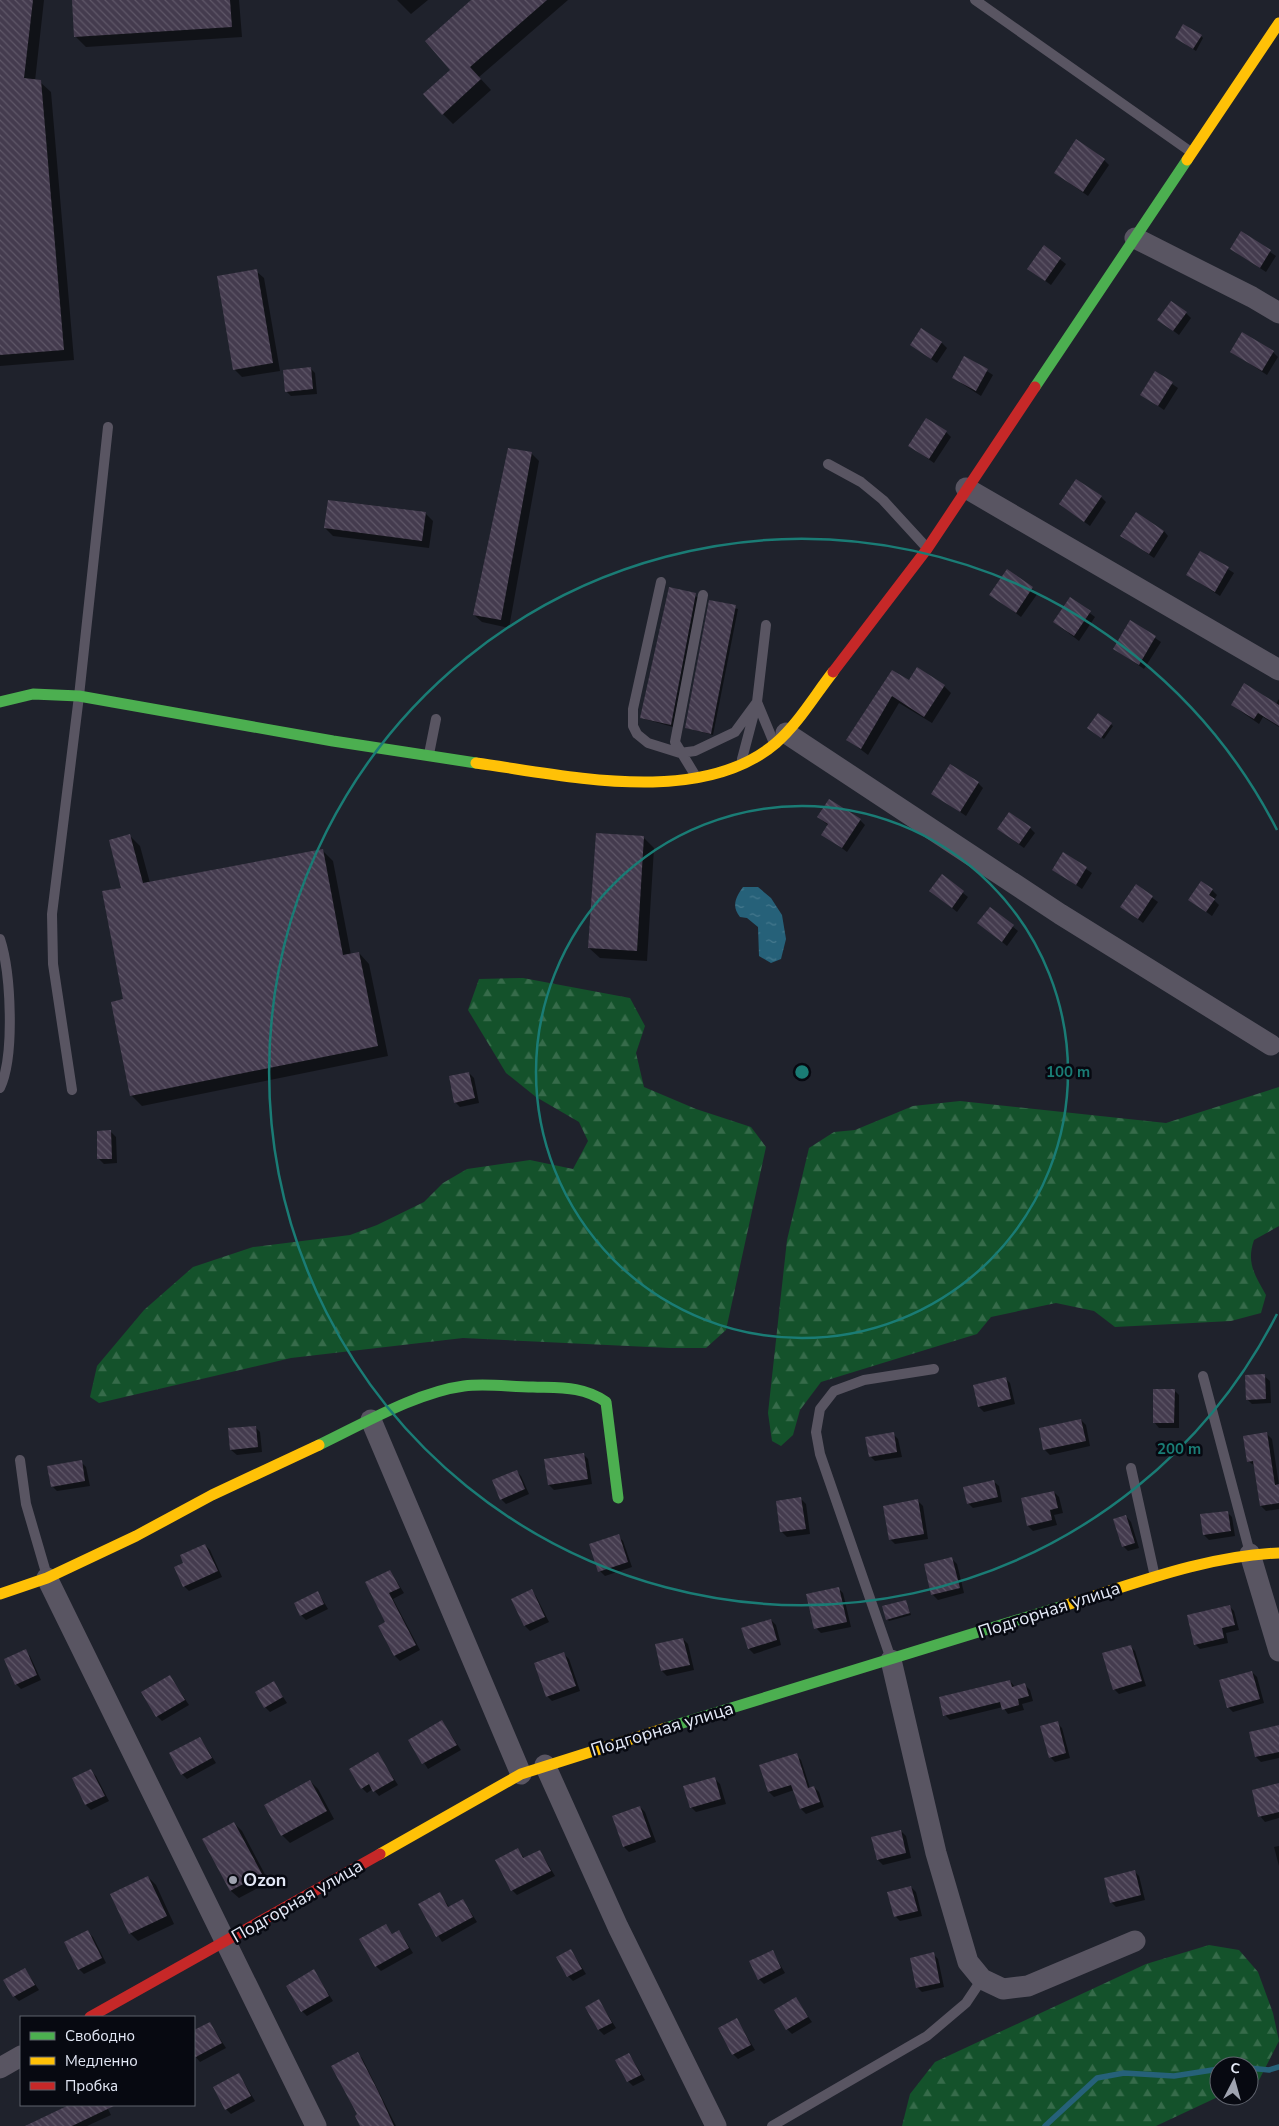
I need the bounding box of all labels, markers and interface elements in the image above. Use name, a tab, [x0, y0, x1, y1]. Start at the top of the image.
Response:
text: 100 m	[1046, 1062, 1090, 1082]
centre of rings	[793, 1063, 811, 1081]
text: 200 m	[1157, 1439, 1201, 1459]
street label: Подгорная улица	[975, 1576, 1123, 1644]
street label: Подгорная улица	[588, 1696, 736, 1762]
street label: Подгорная улица	[227, 1854, 367, 1948]
place label: Ozon	[243, 1868, 286, 1892]
marker: Ozon	[227, 1874, 239, 1886]
legend	[20, 2016, 195, 2106]
text: Свободно	[65, 2026, 135, 2046]
text: Медленно	[65, 2051, 138, 2071]
north arrow	[1209, 2056, 1259, 2106]
text: С	[1230, 2059, 1242, 2079]
text: Пробка	[65, 2076, 118, 2096]

